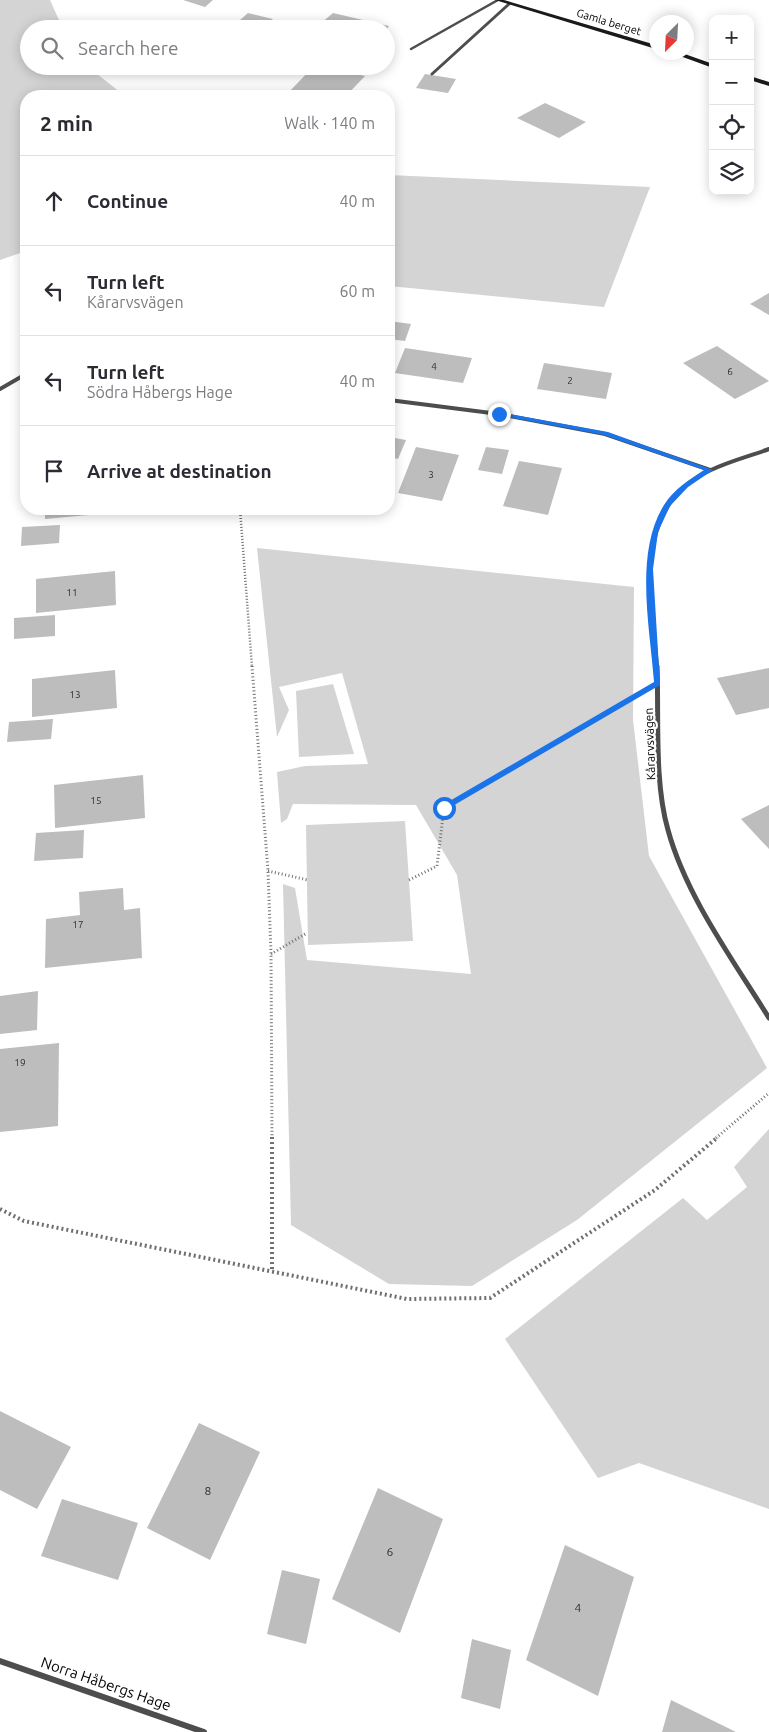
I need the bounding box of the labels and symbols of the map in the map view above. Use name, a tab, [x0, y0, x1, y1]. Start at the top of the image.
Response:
street label: Gamla berget	[575, 6, 643, 38]
north arrow	[649, 15, 694, 60]
house number: 4	[431, 361, 437, 372]
house number: 6	[727, 366, 733, 377]
house number: 2	[567, 375, 573, 386]
route end	[488, 403, 511, 426]
house number: 3	[428, 469, 434, 480]
house number: 11	[66, 587, 78, 598]
house number: 13	[69, 689, 81, 700]
street label: Kårarvsvägen	[642, 708, 657, 780]
house number: 15	[90, 795, 102, 806]
route start	[433, 797, 456, 820]
house number: 17	[72, 919, 84, 930]
house number: 19	[14, 1057, 26, 1068]
house number: 8	[205, 1484, 212, 1497]
house number: 6	[387, 1545, 394, 1558]
house number: 4	[575, 1601, 582, 1614]
street label: Norra Håbergs Hage	[39, 1653, 173, 1714]

